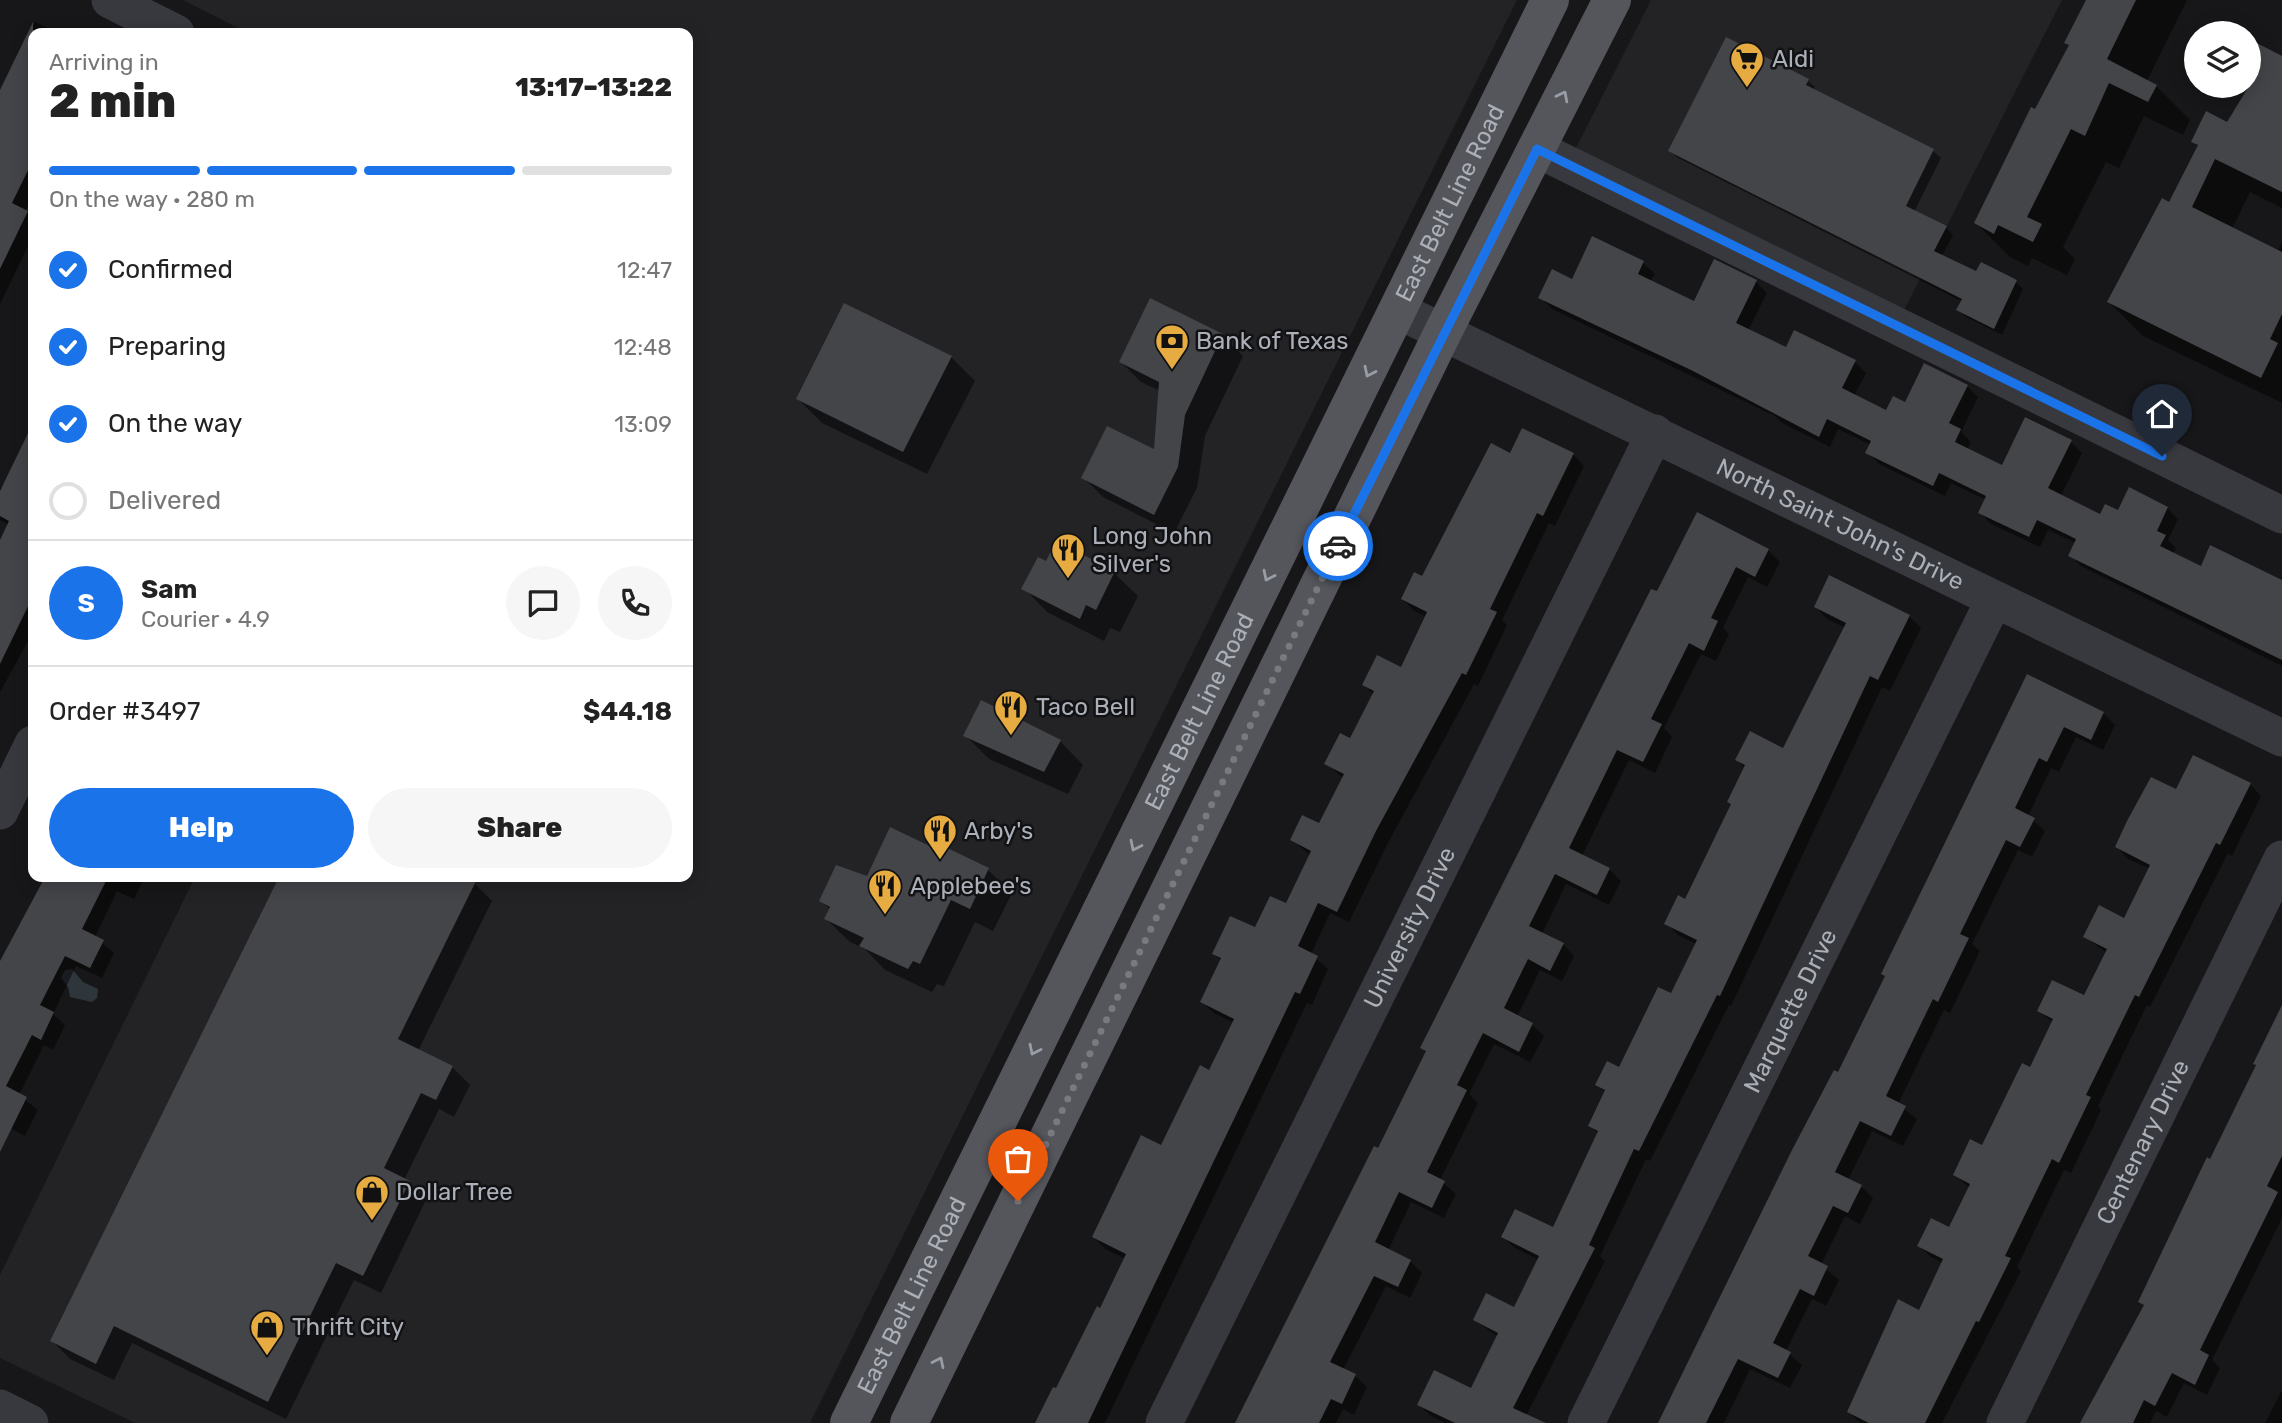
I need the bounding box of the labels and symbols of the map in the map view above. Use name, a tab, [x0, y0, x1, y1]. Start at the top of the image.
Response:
supermarket icon: Aldi	[1728, 40, 1766, 89]
place label: Aldi	[1772, 45, 1814, 73]
one-way arrow	[1555, 91, 1569, 103]
street label: East Belt Line Road	[1390, 100, 1510, 306]
bank icon: Bank of Texas	[1153, 322, 1191, 371]
place label: Bank of Texas	[1196, 327, 1349, 355]
one-way arrow	[1363, 365, 1377, 377]
pin	[2132, 384, 2192, 456]
street label: North Saint John's Drive	[1712, 453, 1968, 596]
courier	[1303, 511, 1373, 581]
place label: Long John Silver's	[1092, 522, 1212, 578]
restaurant icon: Long John Silver's	[1049, 531, 1087, 580]
one-way arrow	[1262, 569, 1276, 581]
street label: East Belt Line Road	[1139, 609, 1260, 815]
restaurant icon: Taco Bell	[992, 688, 1030, 737]
place label: Taco Bell	[1036, 693, 1135, 721]
restaurant icon: Arby's	[921, 812, 959, 861]
place label: Arby's	[964, 817, 1033, 845]
one-way arrow	[1129, 839, 1143, 851]
street label: University Drive	[1358, 842, 1461, 1013]
restaurant icon: Applebee's	[866, 867, 904, 916]
place label: Applebee's	[910, 872, 1031, 900]
street label: Marquette Drive	[1738, 924, 1843, 1097]
one-way arrow	[1028, 1043, 1042, 1055]
street label: Centenary Drive	[2091, 1055, 2195, 1229]
pin	[988, 1129, 1048, 1201]
shop icon: Dollar Tree	[353, 1173, 391, 1222]
place label: Dollar Tree	[396, 1178, 513, 1206]
street label: East Belt Line Road	[851, 1193, 972, 1399]
shop icon: Thrift City	[248, 1308, 286, 1357]
place label: Thrift City	[292, 1313, 404, 1341]
one-way arrow	[930, 1357, 944, 1369]

